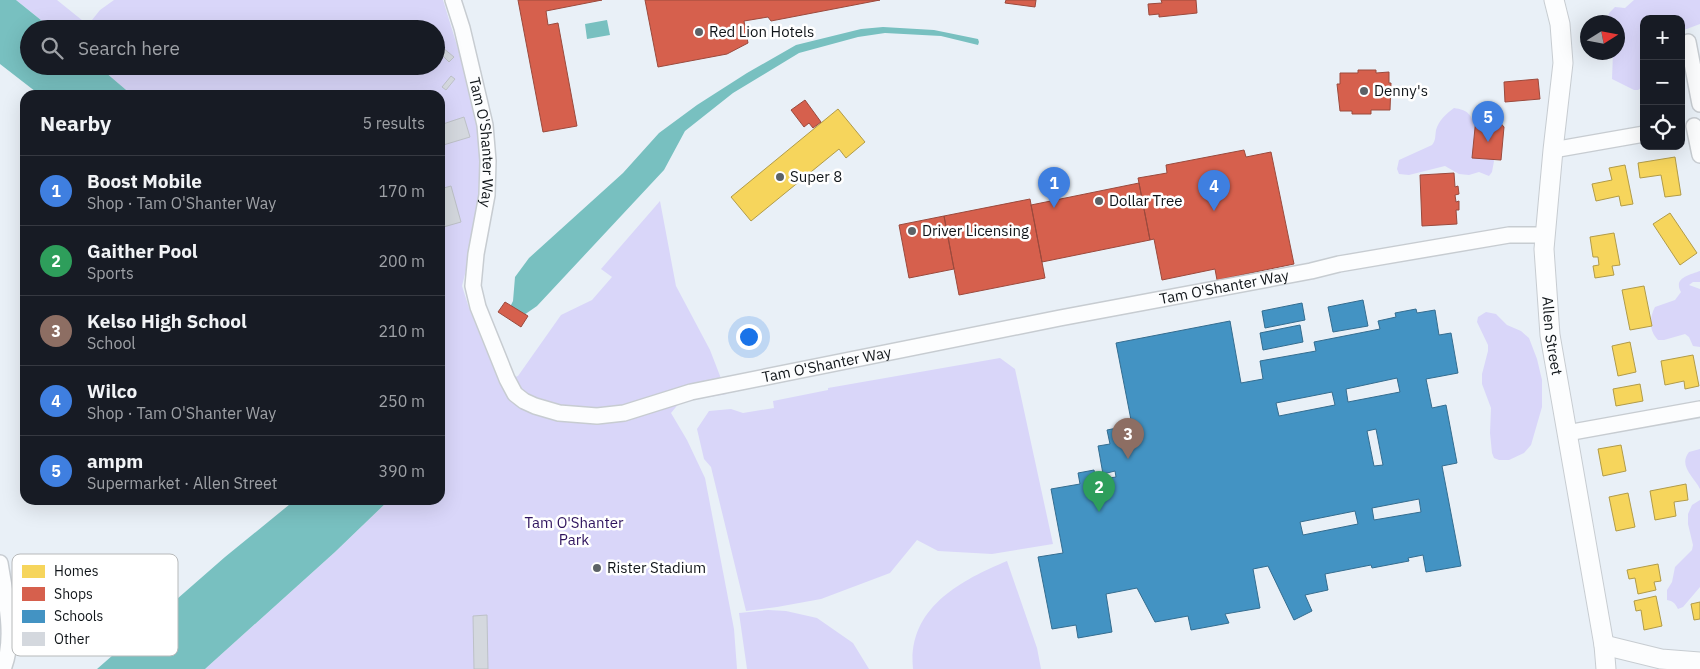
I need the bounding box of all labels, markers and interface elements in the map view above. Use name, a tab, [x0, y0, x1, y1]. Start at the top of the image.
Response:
north arrow	[1580, 15, 1625, 60]
map controls	[1640, 15, 1685, 150]
button: +	[1640, 15, 1685, 60]
search box	[20, 20, 445, 75]
place label: Red Lion Hotels	[709, 22, 814, 41]
marker: Red Lion Hotels	[693, 26, 705, 38]
icon: search	[38, 34, 66, 62]
text: Search here	[78, 36, 180, 60]
button: −	[1640, 60, 1685, 105]
street label: Tam O'Shanter Way	[465, 75, 498, 210]
place label: Denny's	[1374, 81, 1428, 100]
marker: Denny's	[1358, 85, 1370, 97]
pin: 5	[1472, 101, 1504, 142]
button: locate	[1640, 105, 1685, 150]
text: Nearby	[40, 109, 111, 137]
text: 5 results	[362, 113, 425, 133]
place label: Super 8	[790, 167, 842, 186]
pin: 1	[1038, 167, 1070, 208]
text: Boost Mobile	[87, 169, 202, 193]
pin: 4	[1198, 170, 1230, 211]
marker: Super 8	[774, 171, 786, 183]
text: 1	[51, 181, 61, 201]
text: 170 m	[378, 181, 425, 201]
place label: Dollar Tree	[1109, 191, 1182, 210]
text: Shop · Tam O'Shanter Way	[87, 193, 276, 213]
marker: Dollar Tree	[1093, 195, 1105, 207]
place label: Driver Licensing	[922, 221, 1029, 240]
marker: Driver Licensing	[906, 225, 918, 237]
text: Gaither Pool	[87, 239, 198, 263]
text: 2	[51, 251, 61, 271]
text: 200 m	[378, 251, 425, 271]
text: Sports	[87, 263, 134, 283]
street label: Tam O'Shanter Way	[1158, 265, 1291, 308]
street label: Allen Street	[1538, 296, 1567, 377]
text: Kelso High School	[87, 309, 247, 333]
text: 3	[51, 321, 61, 341]
text: 210 m	[378, 321, 425, 341]
your location	[736, 324, 762, 350]
text: School	[87, 333, 136, 353]
street label: Tam O'Shanter Way	[760, 342, 893, 387]
text: Wilco	[87, 379, 137, 403]
text: 4	[51, 391, 61, 411]
text: 250 m	[378, 391, 425, 411]
text: Shop · Tam O'Shanter Way	[87, 403, 276, 423]
pin: 3	[1112, 418, 1144, 459]
text: ampm	[87, 449, 143, 473]
text: 5	[51, 461, 61, 481]
text: 390 m	[378, 461, 425, 481]
pin: 2	[1083, 471, 1115, 512]
text: Supermarket · Allen Street	[87, 473, 277, 493]
park label: Tam O'Shanter Park	[525, 513, 624, 549]
legend	[12, 554, 178, 656]
place label: Rister Stadium	[607, 558, 706, 577]
text: Homes	[54, 562, 99, 580]
marker: Rister Stadium	[591, 562, 603, 574]
text: Shops	[54, 585, 93, 603]
text: Schools	[54, 607, 104, 625]
text: Other	[54, 630, 90, 648]

